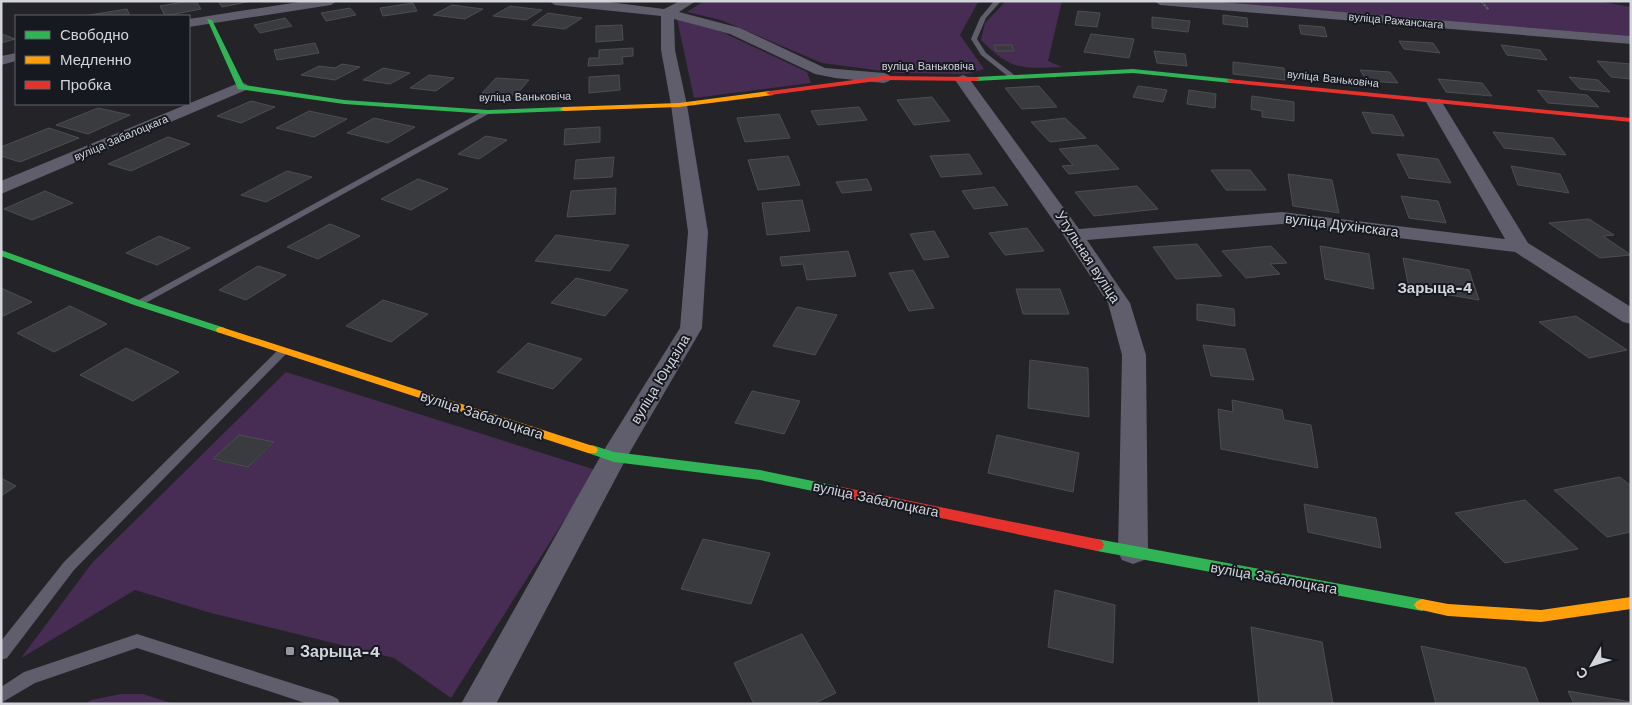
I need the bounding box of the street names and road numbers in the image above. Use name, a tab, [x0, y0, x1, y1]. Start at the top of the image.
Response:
street label: вуліца Ражанскага	[1348, 10, 1445, 32]
street label: вуліца Ваньковіча	[882, 60, 975, 73]
street label: вуліца Ваньковіча	[1286, 68, 1380, 90]
street label: вуліца Ваньковіча	[479, 90, 572, 104]
street label: вуліца Забалоцкага	[72, 112, 171, 164]
street label: Утульная вуліца	[1052, 208, 1124, 306]
street label: вуліца Духінскага	[1284, 210, 1400, 240]
street label: вуліца Юндзіла	[627, 331, 693, 427]
street label: вуліца Забалоцкага	[418, 388, 546, 443]
street label: вуліца Забалоцкага	[812, 478, 941, 520]
street label: вуліца Забалоцкага	[1209, 559, 1339, 597]

